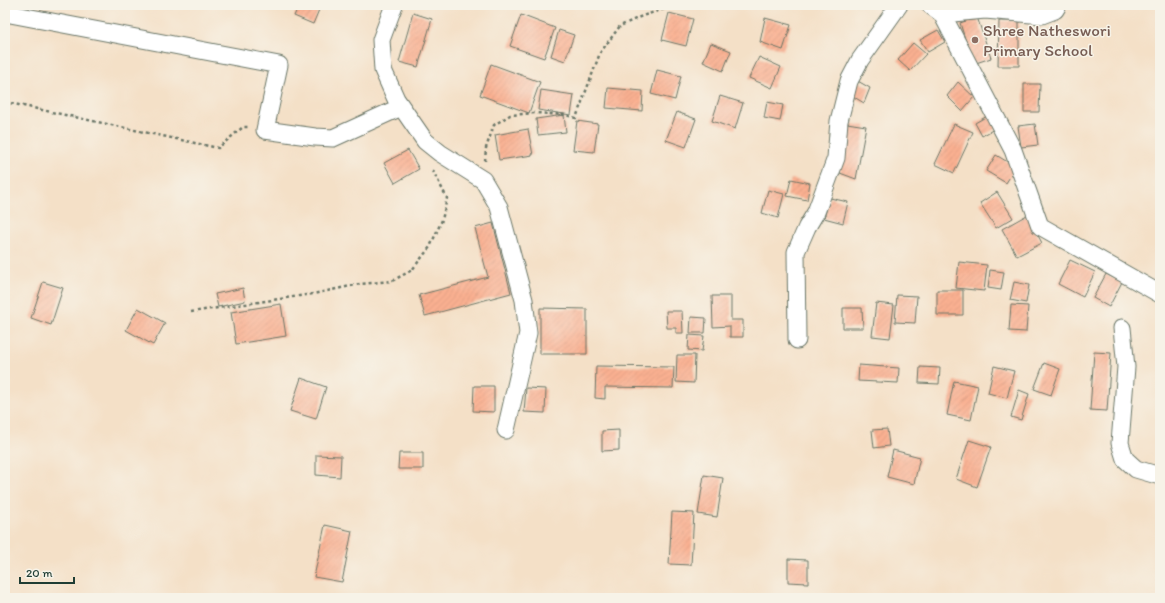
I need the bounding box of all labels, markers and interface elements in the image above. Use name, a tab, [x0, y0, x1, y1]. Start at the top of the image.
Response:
place label: Shree Natheswori Primary School	[983, 20, 1111, 60]
marker: Shree Natheswori Primary School	[970, 35, 980, 45]
scale bar	[20, 559, 74, 585]
text: 20 m	[26, 566, 53, 580]

